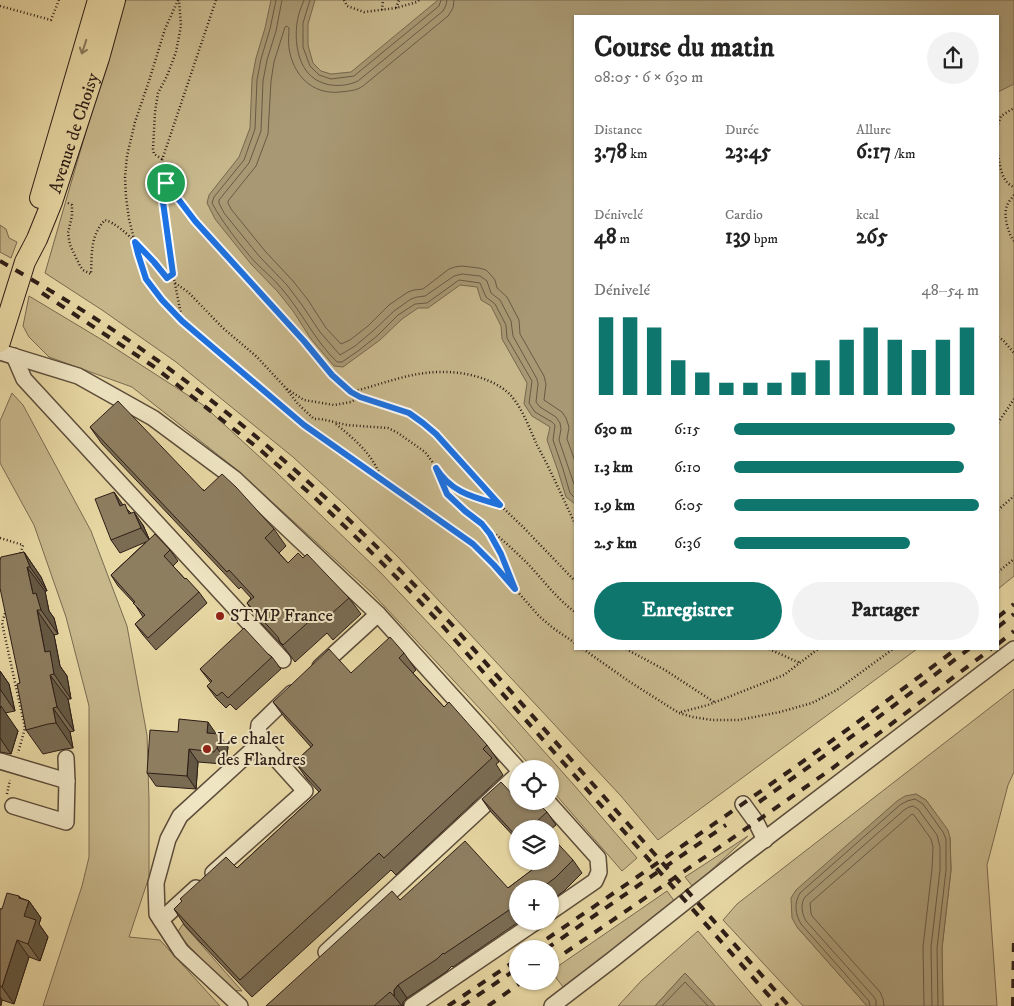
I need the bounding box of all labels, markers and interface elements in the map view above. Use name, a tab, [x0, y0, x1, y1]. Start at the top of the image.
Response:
text: Course du matin	[594, 30, 774, 65]
button: share	[927, 32, 979, 84]
one-way arrow	[79, 38, 89, 54]
text: 08:05 · 6 × 630 m	[594, 67, 703, 87]
street label: Avenue de Choisy	[45, 70, 104, 196]
text: Distance	[594, 121, 642, 139]
text: Durée	[725, 121, 759, 139]
text: Allure	[856, 121, 891, 139]
text: 3.78	[594, 139, 627, 165]
text: 23:45	[725, 139, 771, 165]
text: 6:17	[856, 139, 891, 165]
text: km	[627, 145, 648, 163]
text: /km	[891, 145, 915, 163]
pin	[145, 162, 187, 204]
icon: arrive	[152, 169, 180, 197]
text: Dénivelé	[594, 206, 643, 224]
text: Cardio	[725, 206, 763, 224]
text: kcal	[856, 206, 879, 224]
text: 48	[594, 224, 617, 250]
text: 139	[725, 224, 751, 250]
text: 265	[856, 224, 888, 250]
text: m	[617, 230, 630, 248]
text: bpm	[751, 230, 778, 248]
text: Dénivelé	[594, 280, 650, 300]
text: 48–54 m	[922, 280, 979, 300]
text: 630 m	[594, 419, 632, 439]
text: 6:15	[674, 419, 700, 439]
text: 1.3 km	[594, 457, 633, 477]
text: 6:10	[674, 457, 701, 477]
text: 1.9 km	[594, 495, 635, 515]
text: 6:05	[674, 495, 703, 515]
text: 2.5 km	[594, 533, 637, 553]
text: 6:36	[674, 533, 701, 553]
button: Enregistrer	[594, 582, 782, 640]
button: Partager	[792, 582, 979, 640]
place label: STMP France	[230, 605, 333, 627]
marker: STMP France	[214, 610, 226, 622]
place label: Le chalet des Flandres	[217, 728, 306, 771]
marker: Le chalet des Flandres	[201, 743, 213, 755]
map controls	[509, 760, 559, 990]
button: locate	[509, 760, 559, 810]
button: layers	[509, 820, 559, 870]
button: +	[509, 880, 559, 930]
button: −	[509, 940, 559, 990]

